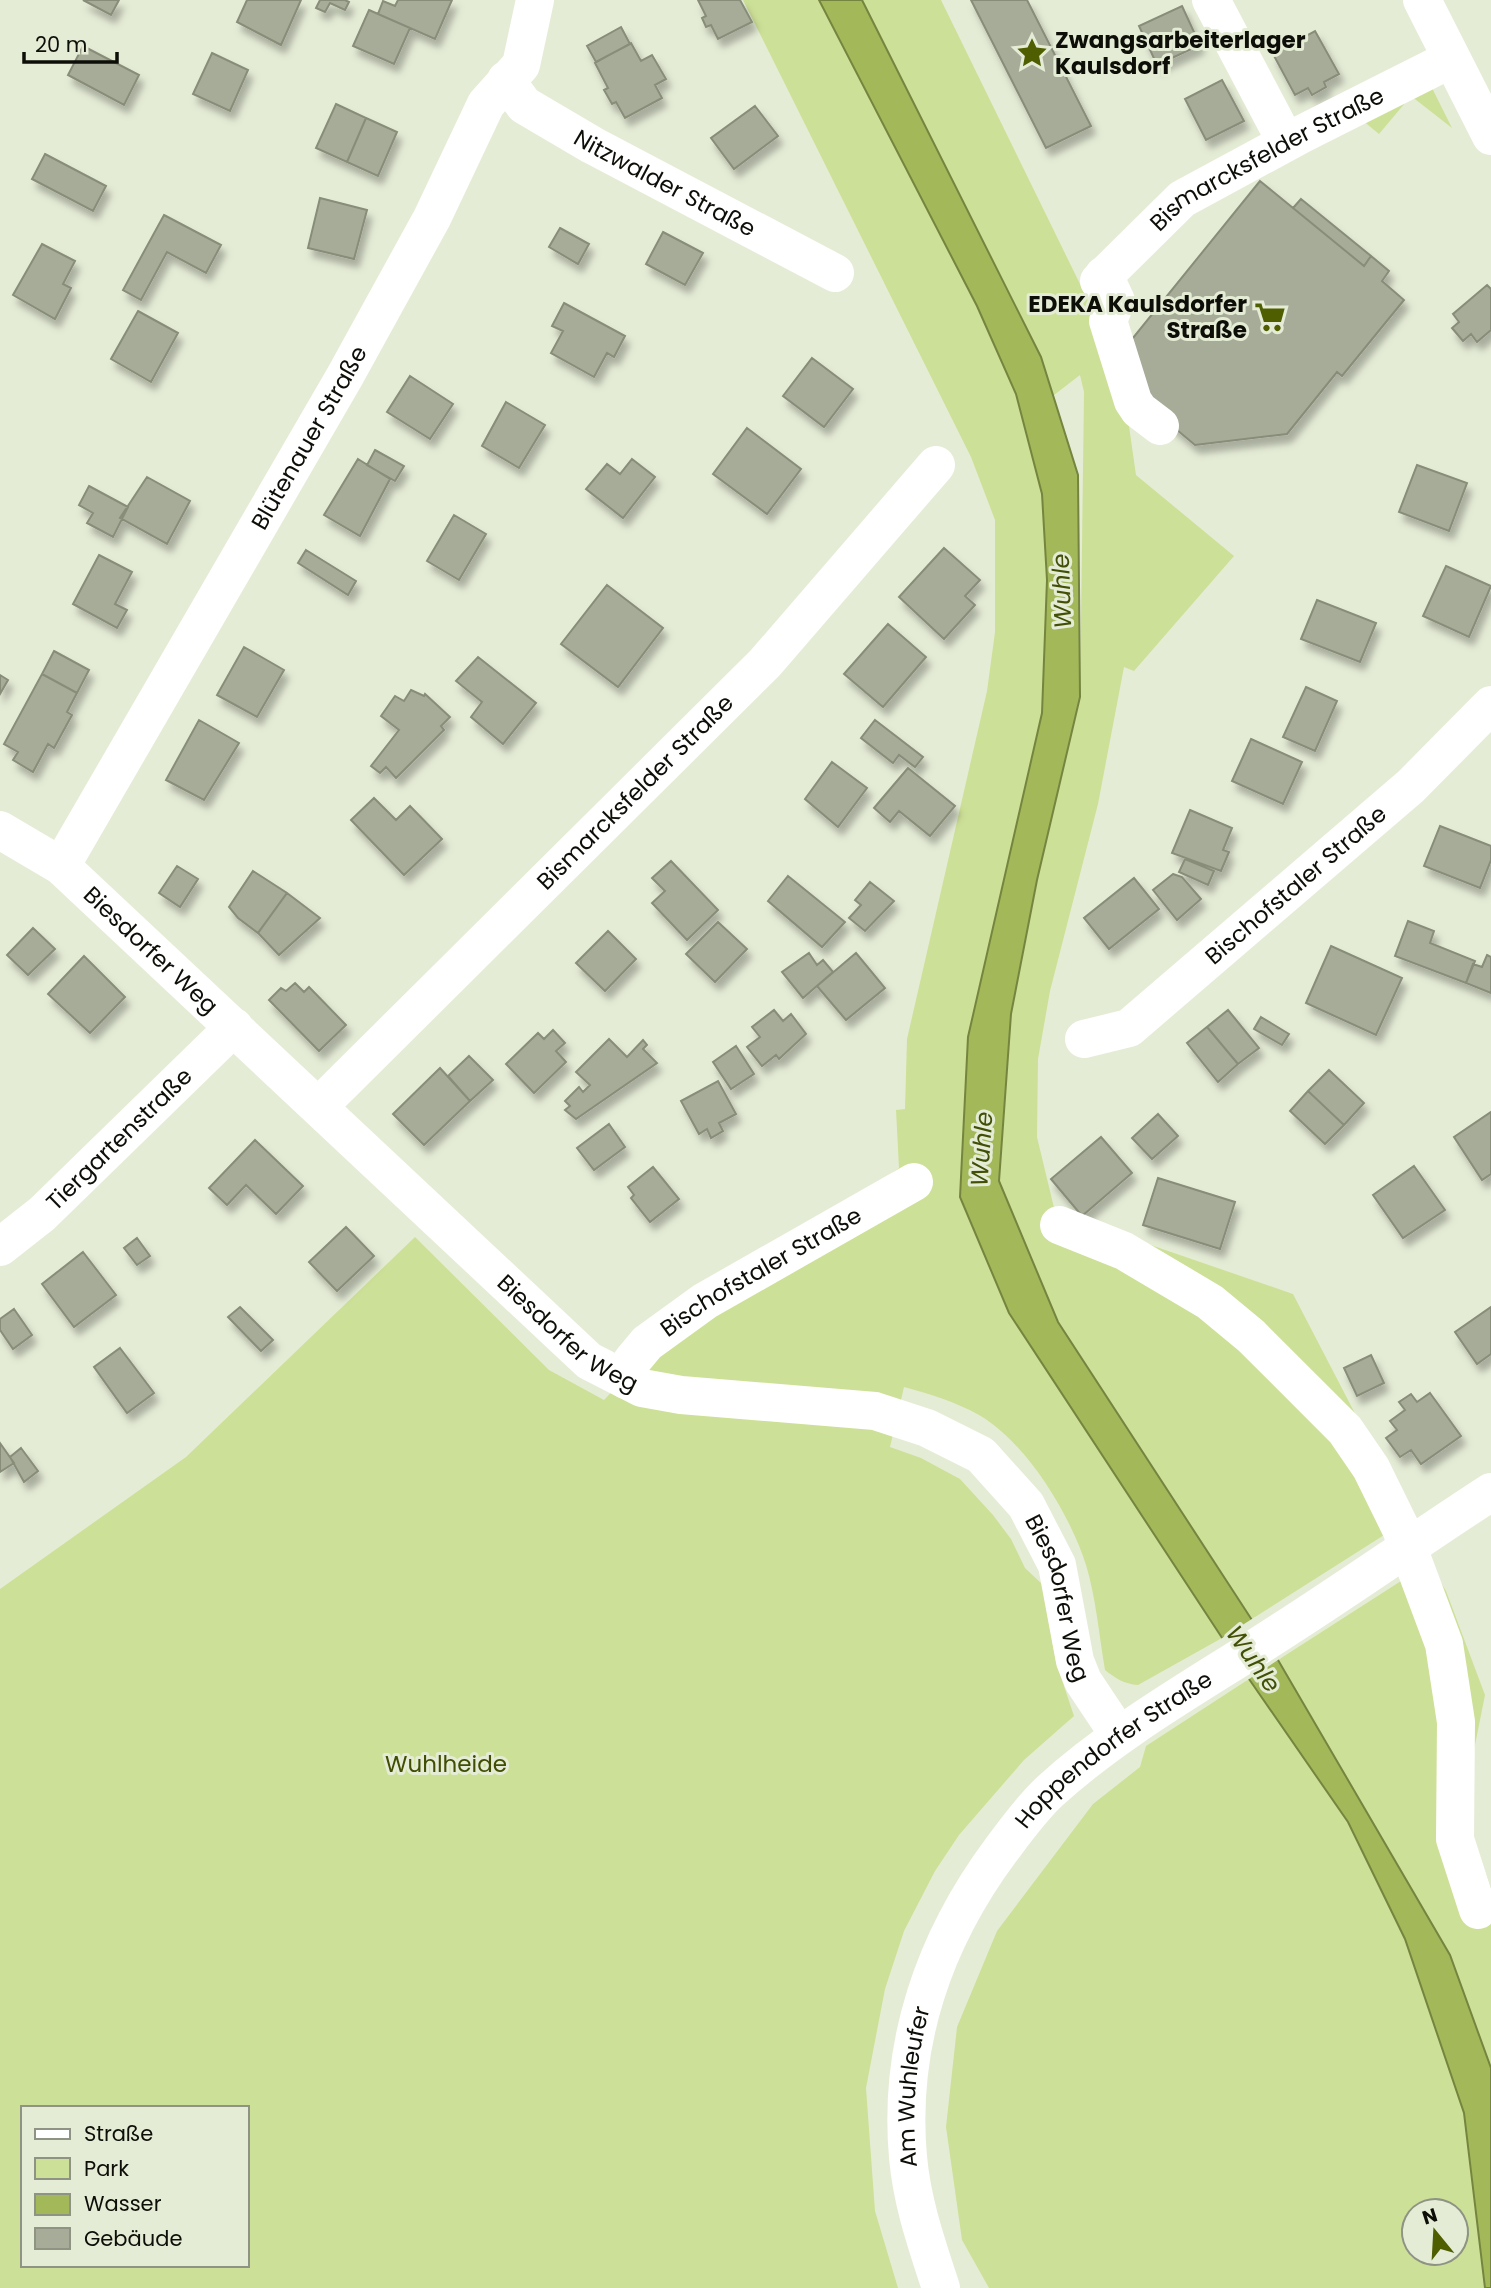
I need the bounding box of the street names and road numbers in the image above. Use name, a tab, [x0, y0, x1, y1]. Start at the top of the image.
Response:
street label: Bismarcksfelder Straße	[1143, 79, 1389, 238]
street label: Nitzwalder Straße	[568, 122, 761, 244]
street label: Blütenauer Straße	[243, 340, 375, 535]
street label: Bismarcksfelder Straße	[530, 687, 741, 897]
street label: Bischofstaler Straße	[1198, 798, 1393, 972]
street label: Biesdorfer Weg	[77, 879, 225, 1021]
street label: Tiergartenstraße	[39, 1060, 199, 1218]
street label: Bischofstaler Straße	[654, 1199, 867, 1344]
street label: Biesdorfer Weg	[490, 1267, 644, 1399]
street label: Biesdorfer Weg	[1017, 1509, 1098, 1686]
street label: Hoppendorfer Straße	[1007, 1663, 1218, 1835]
street label: Am Wuhleufer	[890, 2002, 938, 2169]

